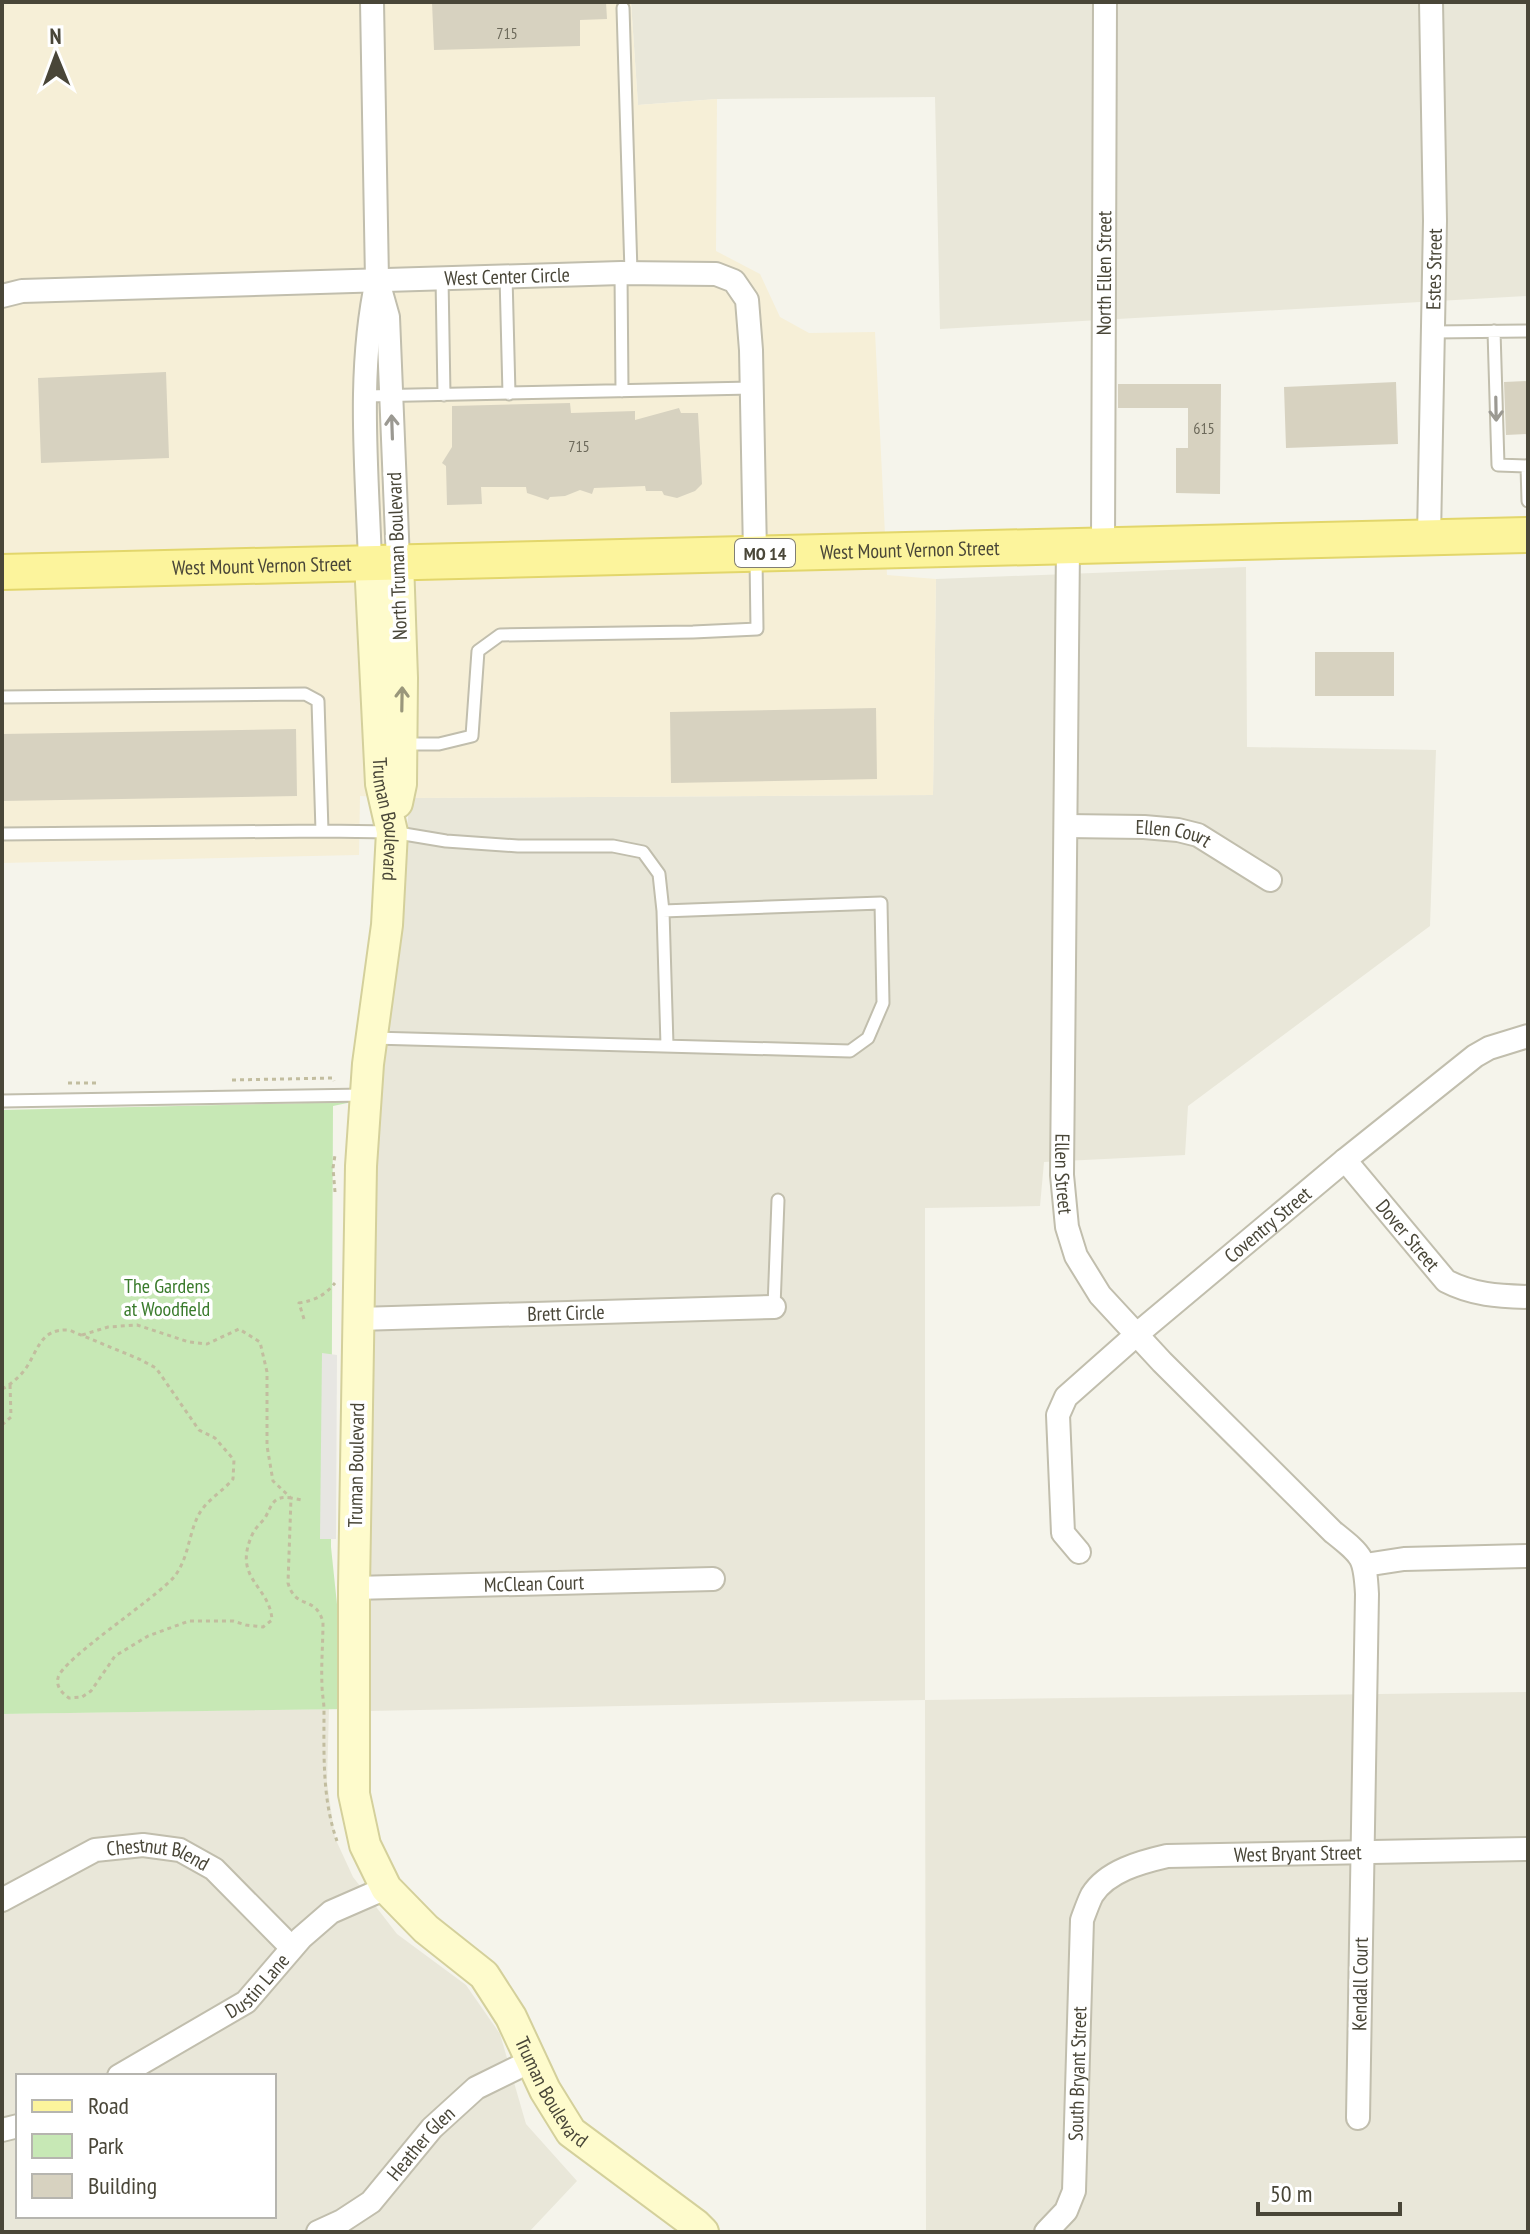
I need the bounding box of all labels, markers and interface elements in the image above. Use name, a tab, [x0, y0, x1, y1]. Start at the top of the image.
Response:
north arrow	[16, 16, 96, 96]
text: N	[49, 22, 62, 50]
house number: 715	[496, 23, 518, 43]
street label: North Ellen Street	[1091, 210, 1117, 335]
street label: Estes Street	[1420, 228, 1448, 310]
street label: West Center Circle	[444, 262, 570, 291]
one-way arrow	[1488, 395, 1504, 422]
one-way arrow	[385, 414, 400, 441]
house number: 615	[1193, 418, 1215, 438]
house number: 715	[568, 436, 590, 456]
street label: North Truman Boulevard	[381, 472, 413, 640]
street label: West Mount Vernon Street	[820, 535, 1000, 565]
road number: MO 14	[735, 539, 795, 567]
street label: West Mount Vernon Street	[172, 551, 352, 581]
one-way arrow	[394, 686, 410, 713]
street label: Truman Boulevard	[367, 757, 405, 881]
street label: Ellen Court	[1136, 814, 1217, 853]
street label: Ellen Street	[1049, 1134, 1079, 1216]
street label: Coventry Street	[1219, 1181, 1317, 1269]
street label: Dover Street	[1370, 1194, 1446, 1277]
park label: The Gardens at Woodfield	[124, 1273, 210, 1322]
street label: Brett Circle	[527, 1299, 605, 1327]
street label: Truman Boulevard	[342, 1402, 370, 1528]
street label: McClean Court	[483, 1569, 585, 1598]
street label: Chestnut Blend	[105, 1832, 214, 1877]
street label: West Bryant Street	[1234, 1839, 1362, 1868]
street label: Kendall Court	[1346, 1936, 1374, 2031]
street label: Dustin Lane	[220, 1948, 295, 2024]
street label: South Bryant Street	[1062, 2005, 1092, 2141]
street label: Truman Boulevard	[509, 2032, 593, 2153]
legend	[16, 2074, 276, 2218]
text: Road	[88, 2090, 129, 2121]
street label: Heather Glen	[381, 2101, 460, 2186]
text: Park	[88, 2130, 124, 2161]
scale bar	[1258, 2166, 1400, 2216]
text: Building	[88, 2170, 157, 2201]
text: 50 m	[1270, 2178, 1312, 2209]

